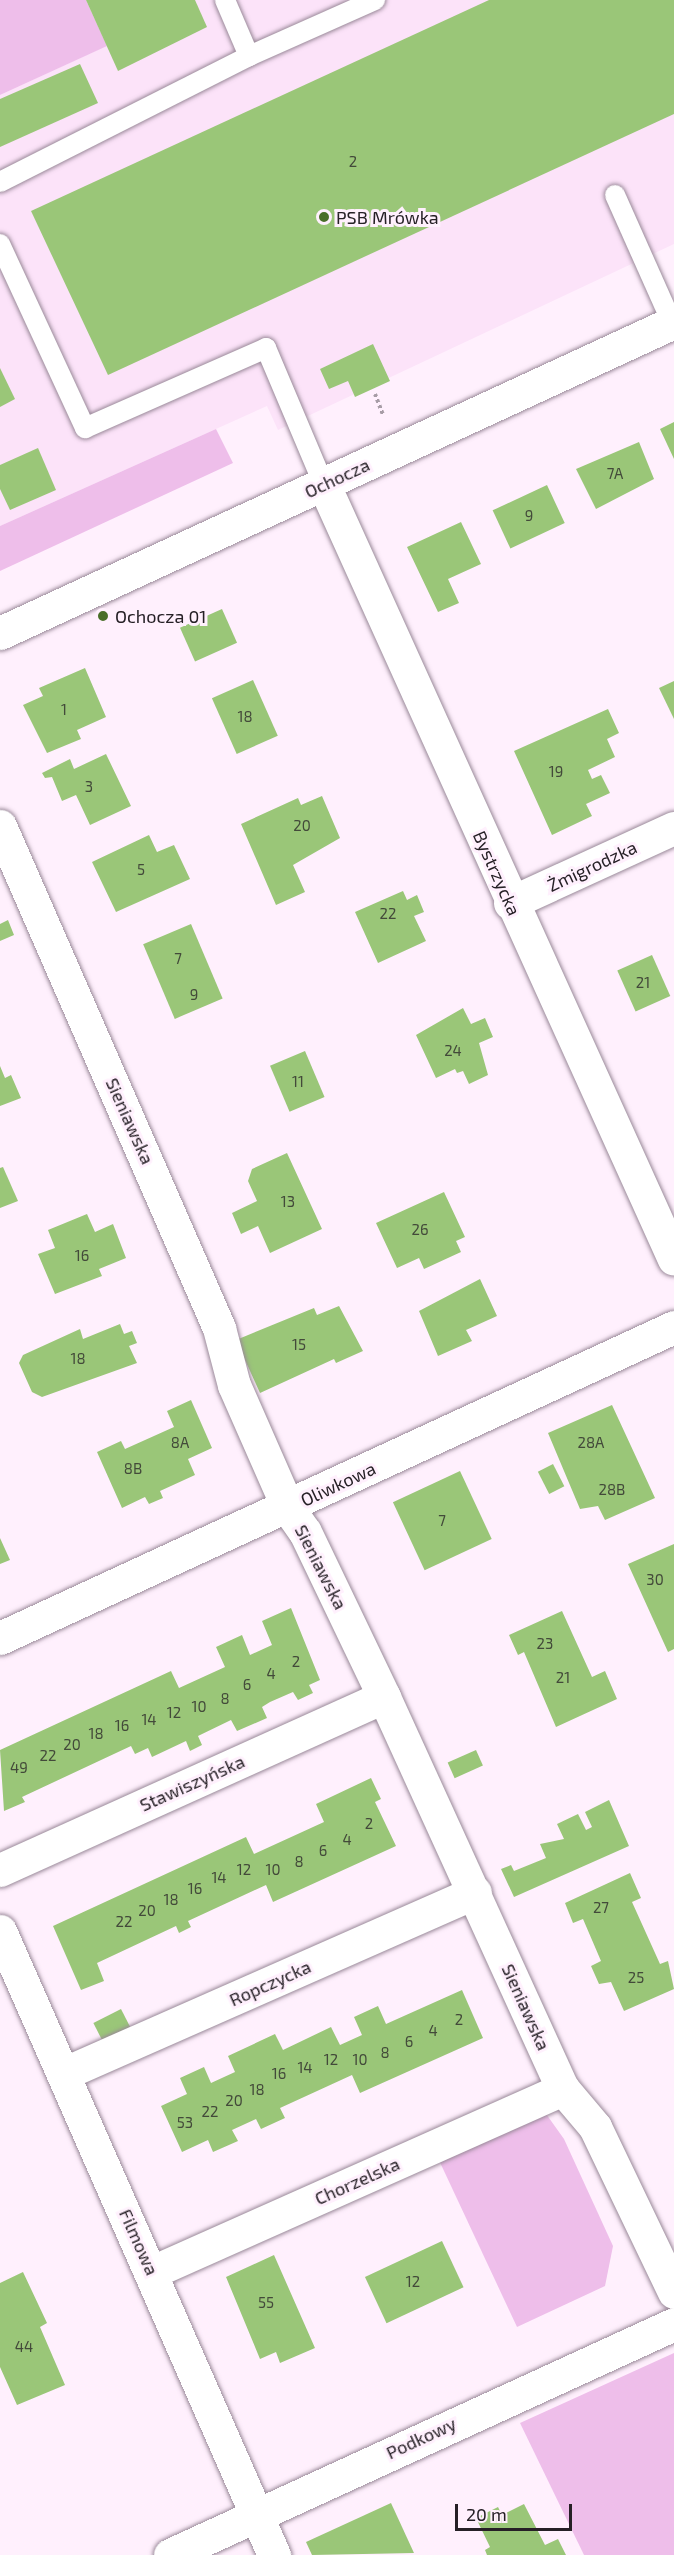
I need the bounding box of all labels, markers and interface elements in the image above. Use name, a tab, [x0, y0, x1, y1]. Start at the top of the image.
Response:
house number: 2	[349, 153, 357, 171]
place label: PSB Mrówka	[336, 206, 439, 228]
marker: PSB Mrówka	[317, 210, 331, 224]
street label: Ochocza	[301, 454, 373, 502]
house number: 7A	[607, 465, 623, 483]
house number: 9	[525, 507, 533, 525]
place label: Ochocza 01	[115, 605, 206, 627]
marker: Ochocza 01	[96, 609, 110, 623]
house number: 1	[61, 701, 67, 719]
house number: 18	[237, 708, 253, 726]
house number: 19	[549, 763, 563, 781]
house number: 3	[85, 778, 93, 796]
house number: 20	[293, 817, 311, 835]
street label: Bystrzycka	[469, 827, 525, 919]
street label: Żmigrodzka	[544, 836, 640, 896]
house number: 5	[137, 861, 145, 879]
house number: 22	[380, 905, 396, 923]
house number: 7	[174, 950, 182, 968]
house number: 21	[636, 974, 650, 992]
house number: 9	[190, 986, 198, 1004]
house number: 24	[444, 1042, 462, 1060]
house number: 11	[292, 1073, 304, 1091]
street label: Sieniawska	[101, 1075, 159, 1167]
house number: 13	[281, 1193, 295, 1211]
house number: 26	[411, 1221, 429, 1239]
house number: 16	[75, 1247, 89, 1265]
house number: 15	[292, 1336, 306, 1354]
house number: 18	[70, 1350, 86, 1368]
house number: 8A	[171, 1434, 189, 1452]
house number: 28A	[578, 1434, 604, 1452]
street label: Oliwkowa	[297, 1457, 379, 1511]
house number: 8B	[124, 1460, 142, 1478]
house number: 28B	[599, 1481, 625, 1499]
house number: 7	[438, 1512, 446, 1530]
street label: Sieniawska	[290, 1521, 352, 1613]
house number: 30	[646, 1571, 664, 1589]
house number: 23	[537, 1635, 553, 1653]
house number: 2	[292, 1653, 300, 1671]
house number: 4	[266, 1665, 276, 1683]
house number: 21	[556, 1669, 570, 1687]
house number: 6	[243, 1676, 251, 1694]
house number: 8	[220, 1690, 230, 1708]
house number: 10	[191, 1698, 207, 1716]
house number: 12	[167, 1704, 181, 1722]
house number: 14	[141, 1711, 157, 1729]
house number: 16	[115, 1717, 129, 1735]
house number: 18	[88, 1725, 104, 1743]
house number: 20	[63, 1736, 81, 1754]
house number: 22	[40, 1747, 56, 1765]
street label: Stawiszyńska	[136, 1750, 248, 1816]
house number: 49	[10, 1759, 28, 1777]
house number: 2	[365, 1815, 373, 1833]
house number: 4	[342, 1831, 352, 1849]
house number: 6	[319, 1842, 327, 1860]
house number: 8	[294, 1853, 304, 1871]
house number: 12	[237, 1861, 251, 1879]
house number: 10	[265, 1861, 281, 1879]
house number: 14	[211, 1869, 227, 1887]
house number: 16	[188, 1880, 202, 1898]
house number: 18	[163, 1891, 179, 1909]
house number: 27	[593, 1899, 609, 1917]
house number: 20	[138, 1902, 156, 1920]
house number: 22	[116, 1913, 132, 1931]
street label: Ropczycka	[226, 1955, 314, 2011]
street label: Sieniawska	[497, 1961, 555, 2053]
house number: 25	[628, 1969, 644, 1987]
house number: 2	[455, 2011, 463, 2029]
house number: 4	[428, 2022, 438, 2040]
house number: 6	[405, 2033, 413, 2051]
house number: 8	[380, 2044, 390, 2062]
house number: 12	[324, 2051, 338, 2069]
house number: 10	[352, 2051, 368, 2069]
house number: 14	[297, 2059, 313, 2077]
house number: 16	[272, 2065, 286, 2083]
house number: 18	[249, 2081, 265, 2099]
house number: 20	[225, 2092, 243, 2110]
house number: 22	[202, 2103, 218, 2121]
house number: 53	[177, 2114, 193, 2132]
street label: Chorzelska	[311, 2153, 403, 2209]
street label: Filmowa	[115, 2206, 163, 2278]
house number: 12	[406, 2273, 420, 2291]
house number: 55	[258, 2294, 274, 2312]
house number: 44	[15, 2338, 33, 2356]
street label: Podkowy	[383, 2412, 459, 2464]
scale bar	[458, 2492, 575, 2530]
text: 20 m	[466, 2503, 507, 2525]

